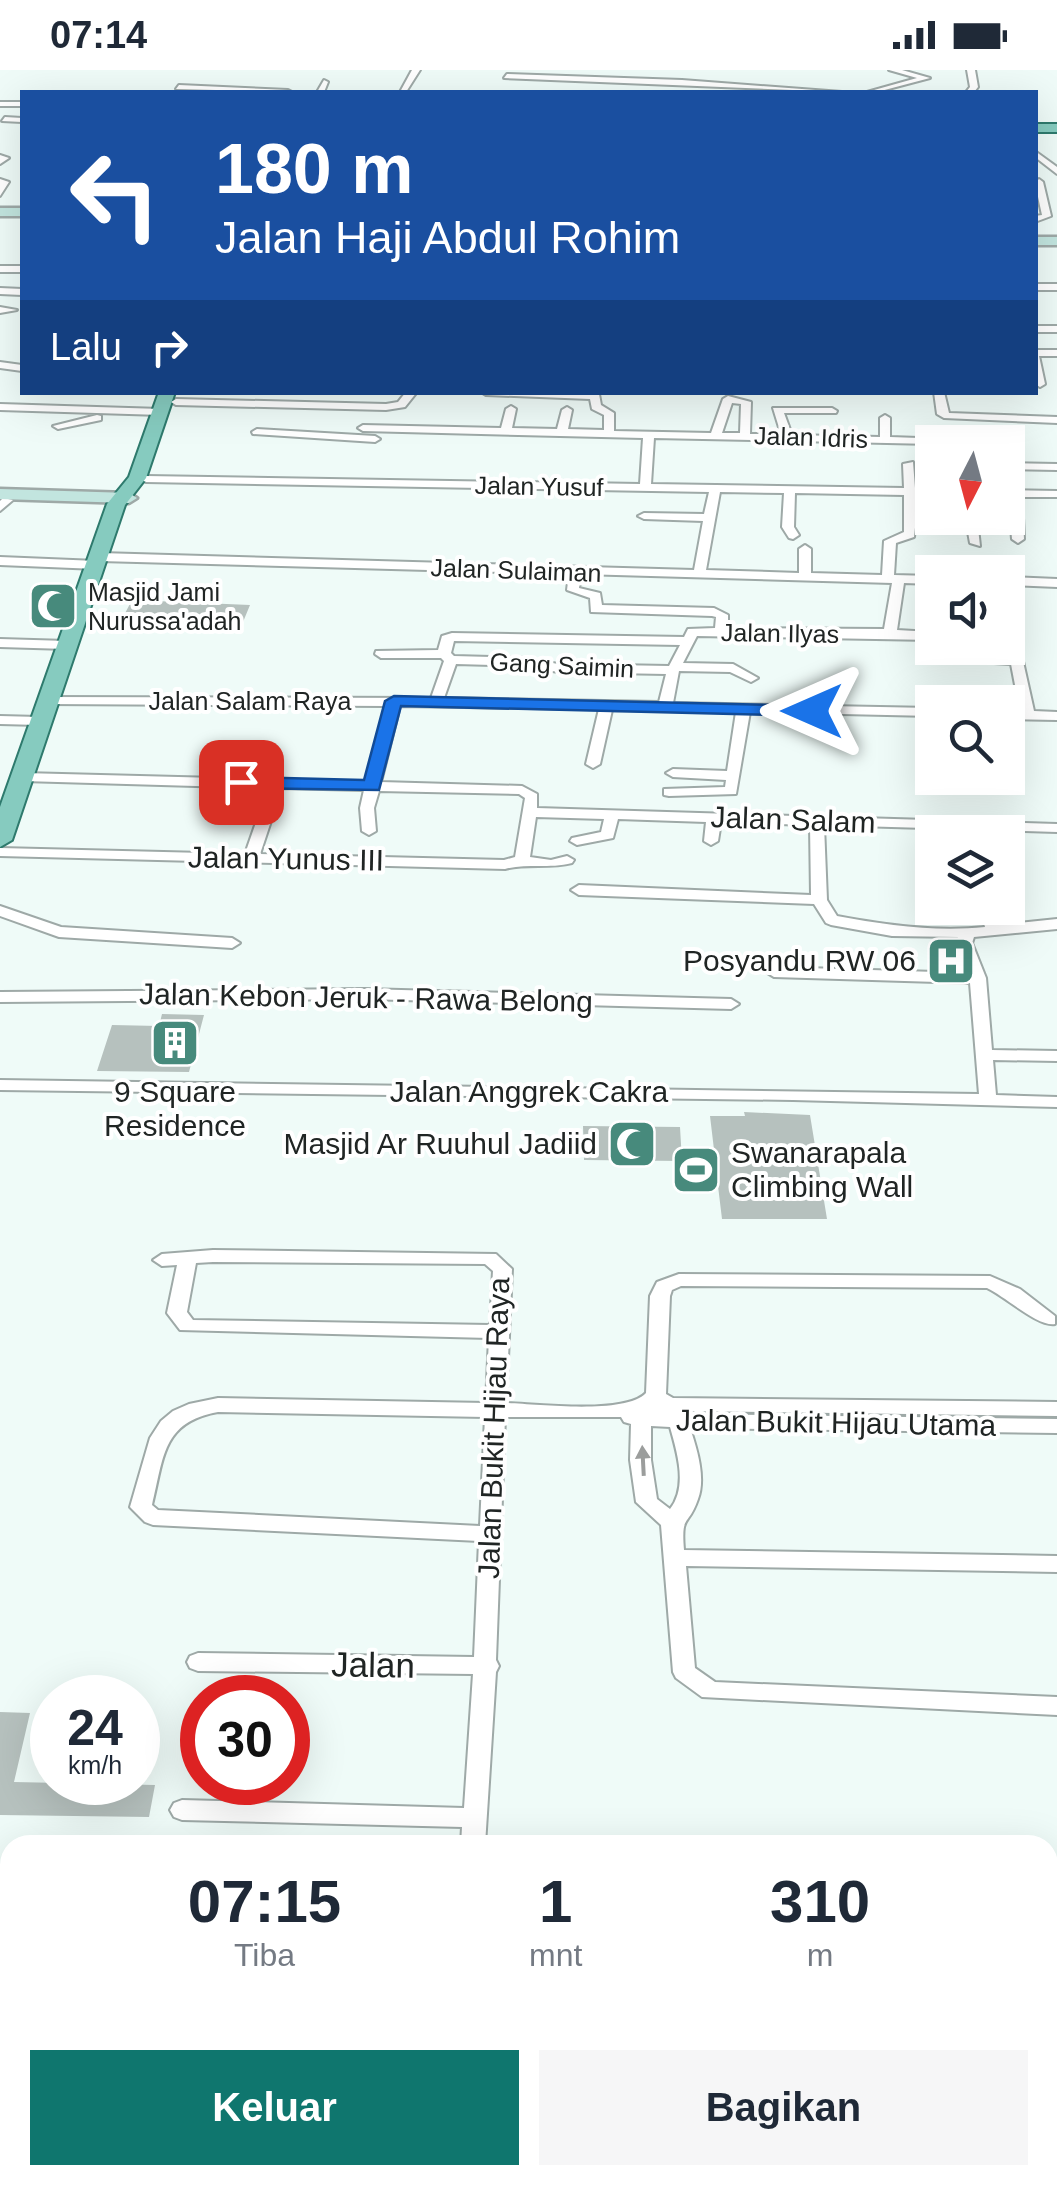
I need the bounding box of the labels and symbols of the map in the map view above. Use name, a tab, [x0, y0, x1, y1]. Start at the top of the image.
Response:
street label: Jalan Idris	[754, 421, 868, 453]
north arrow	[915, 425, 1025, 535]
street label: Jalan Yusuf	[474, 471, 604, 501]
street label: Jalan Sulaiman	[430, 553, 602, 587]
place label: Masjid Jami Nurussa'adah	[88, 578, 241, 635]
mosque icon: Masjid Jami Nurussa'adah	[27, 580, 79, 632]
street label: Jalan Ilyas	[721, 618, 839, 648]
street label: Gang Saimin	[489, 647, 635, 683]
position arrow	[760, 659, 864, 763]
street label: Jalan Salam Raya	[149, 687, 352, 715]
pin	[199, 740, 284, 825]
street label: Jalan Salam	[710, 800, 876, 839]
street label: Jalan Yunus III	[188, 840, 384, 877]
hospital icon: Posyandu RW 06	[925, 935, 977, 987]
place label: Posyandu RW 06	[683, 944, 916, 977]
street label: Jalan Kebon Jeruk - Rawa Belong	[139, 977, 593, 1018]
building icon: 9 Square Residence	[149, 1017, 201, 1069]
place label: 9 Square Residence	[104, 1075, 246, 1142]
street label: Jalan Anggrek Cakra	[390, 1075, 669, 1108]
mosque icon: Masjid Ar Ruuhul Jadiid	[606, 1118, 658, 1170]
place label: Masjid Ar Ruuhul Jadiid	[284, 1127, 597, 1160]
place label: Swanarapala Climbing Wall	[731, 1136, 913, 1203]
sports icon: Swanarapala Climbing Wall	[670, 1144, 722, 1196]
street label: Jalan Bukit Hijau Raya	[472, 1276, 515, 1579]
street label: Jalan Bukit Hijau Utama	[676, 1403, 997, 1442]
one-way arrow	[635, 1444, 651, 1476]
street label: Jalan	[331, 1644, 415, 1685]
speed limit sign: 30	[180, 1675, 310, 1805]

